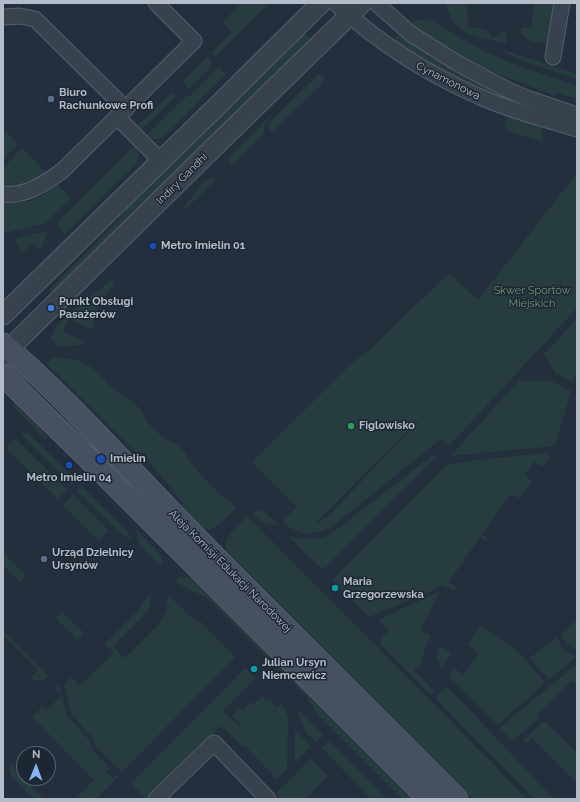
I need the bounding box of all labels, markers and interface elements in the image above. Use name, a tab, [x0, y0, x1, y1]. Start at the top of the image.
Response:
street label: Cynamonowa	[414, 59, 482, 103]
place label: Biuro Rachunkowe Profi	[59, 86, 153, 112]
marker: Biuro Rachunkowe Profi	[46, 94, 56, 104]
street label: Indiry Gandhi	[154, 151, 210, 207]
place label: Metro Imielin 01	[161, 239, 245, 253]
marker: Metro Imielin 01	[148, 241, 158, 251]
park label: Skwer Sportów Miejskich	[493, 284, 571, 310]
place label: Punkt Obsługi Pasażerów	[59, 295, 133, 321]
marker: Punkt Obsługi Pasażerów	[46, 303, 56, 313]
place label: Figlowisko	[359, 419, 415, 433]
marker: Figlowisko	[346, 421, 356, 431]
place label: Imielin	[110, 452, 146, 466]
marker: Imielin	[95, 453, 107, 465]
marker: Metro Imielin 04	[64, 460, 74, 470]
place label: Metro Imielin 04	[26, 471, 112, 485]
street label: Aleja Komisji Edukacji Narodowej	[166, 507, 294, 635]
place label: Urząd Dzielnicy Ursynów	[52, 546, 134, 572]
marker: Urząd Dzielnicy Ursynów	[39, 554, 49, 564]
place label: Maria Grzegorzewska	[343, 575, 424, 601]
marker: Maria Grzegorzewska	[330, 583, 340, 593]
place label: Julian Ursyn Niemcewicz	[262, 656, 326, 682]
marker: Julian Ursyn Niemcewicz	[249, 664, 259, 674]
north arrow	[16, 746, 56, 786]
text: N	[32, 748, 41, 761]

